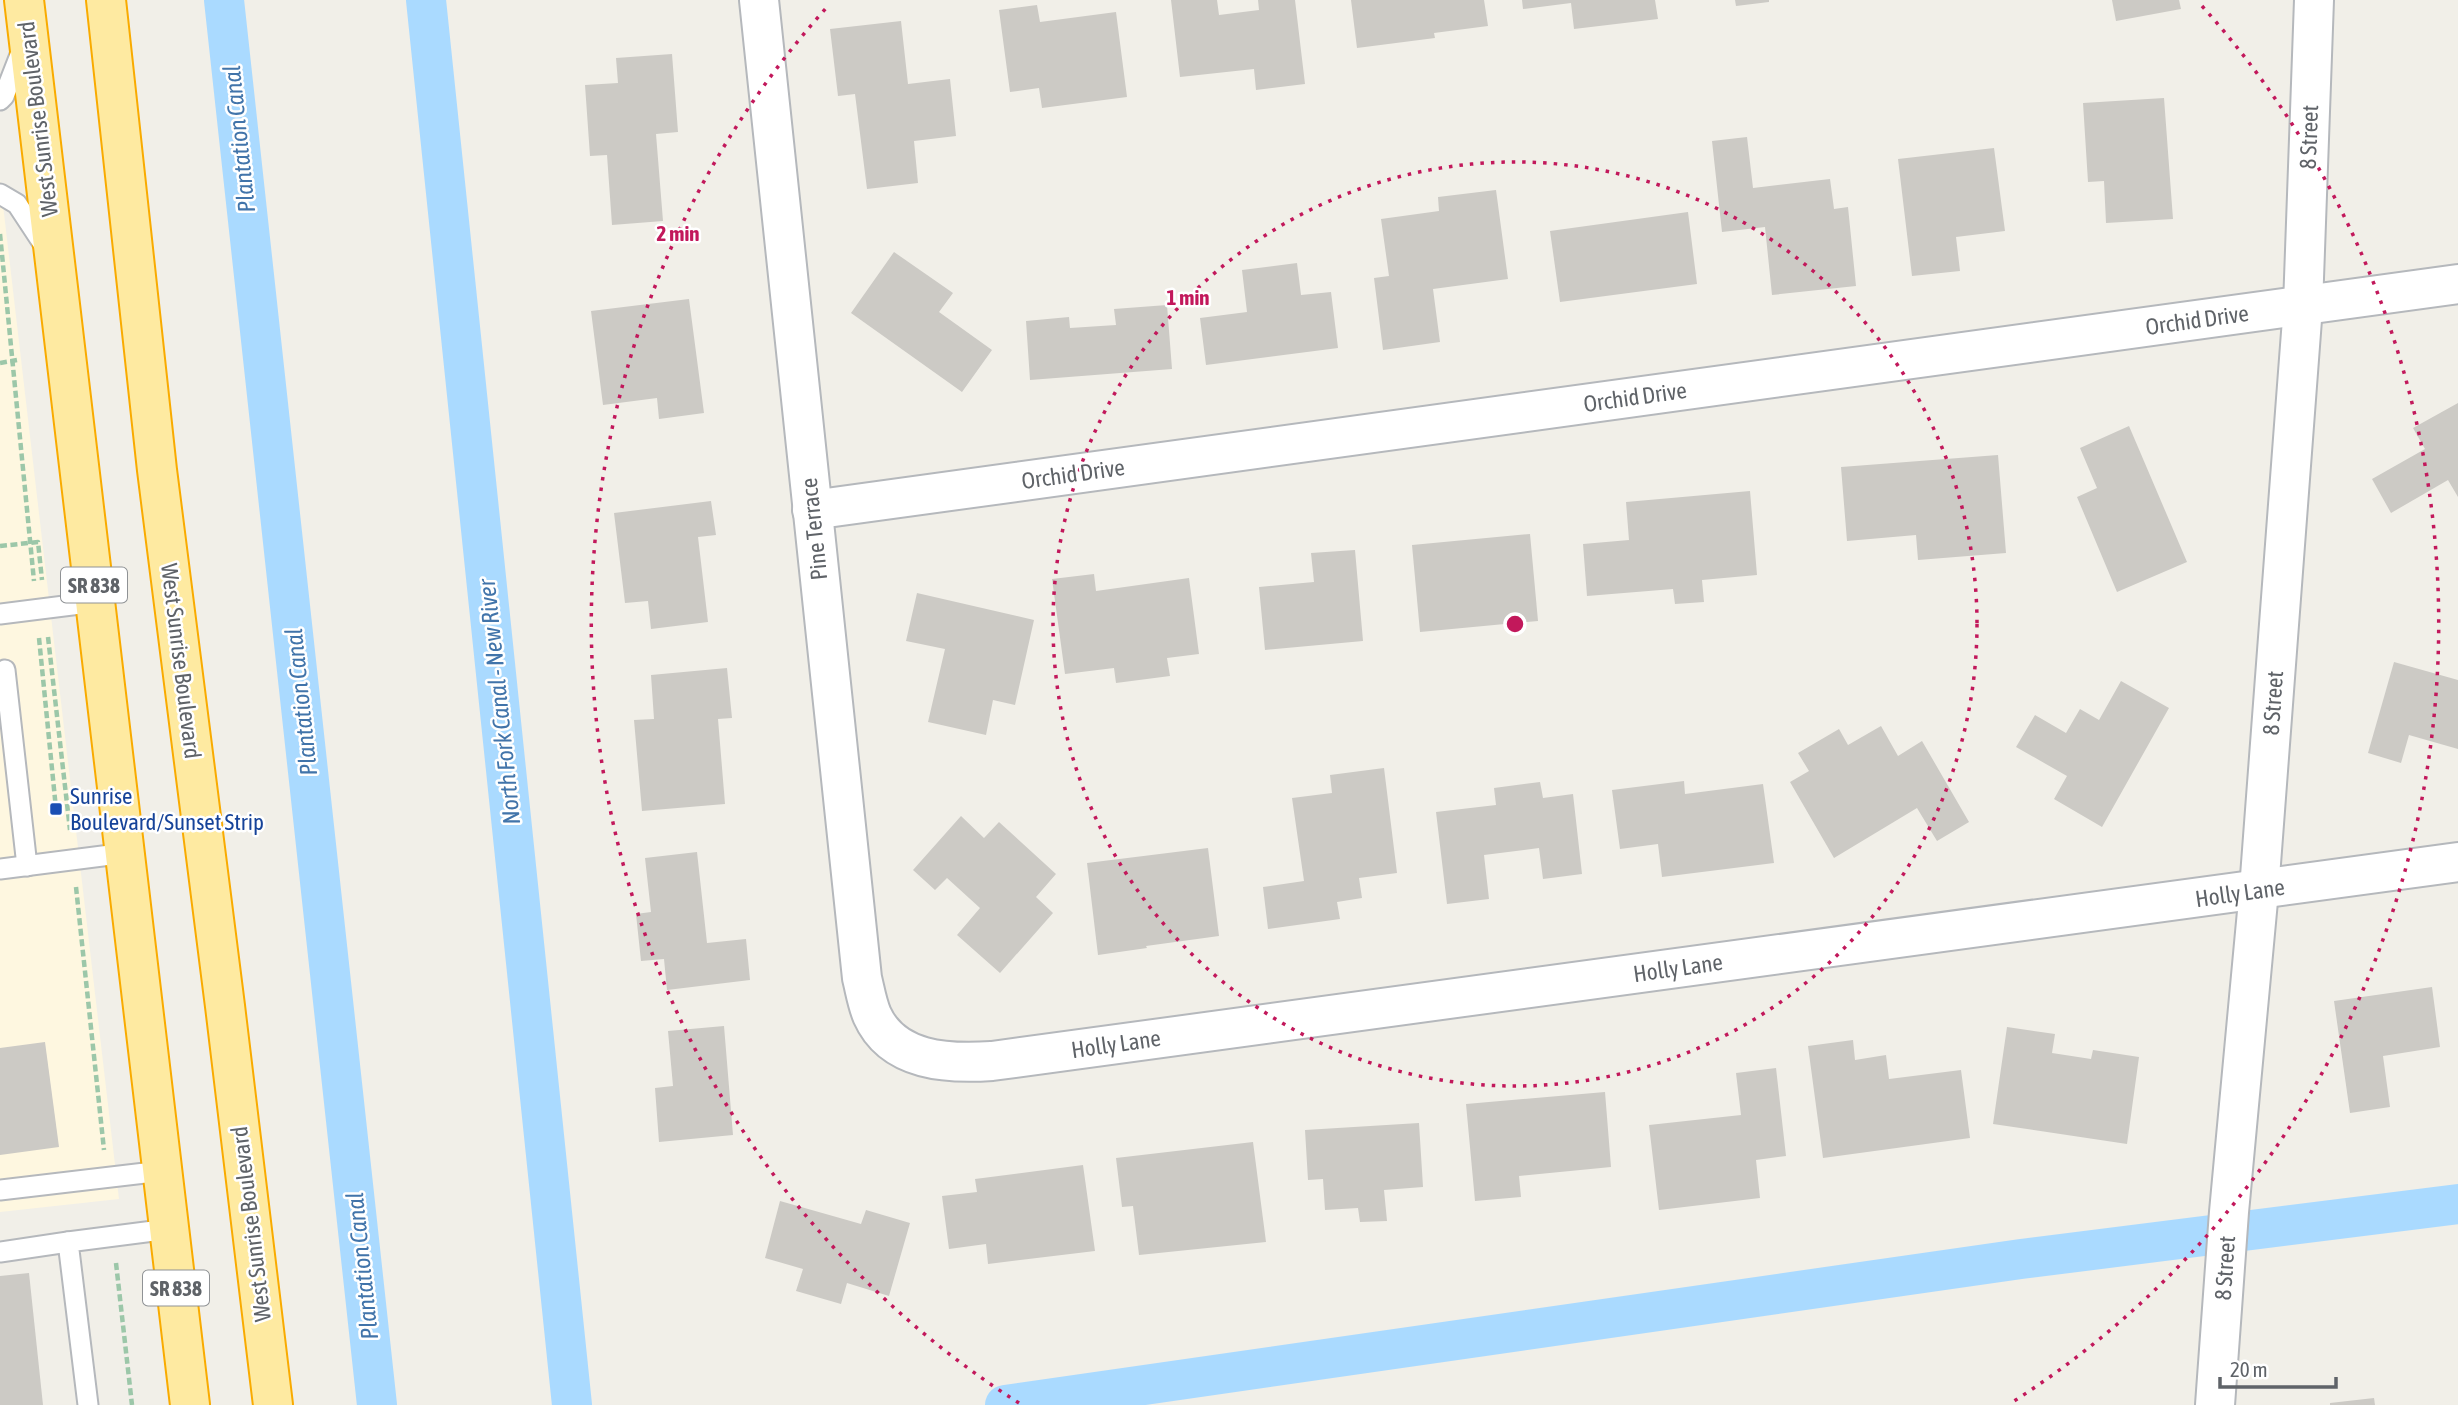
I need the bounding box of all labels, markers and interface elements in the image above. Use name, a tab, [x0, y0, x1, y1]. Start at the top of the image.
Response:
street label: West Sunrise Boulevard	[13, 20, 63, 218]
water label: Plantation Canal	[218, 64, 260, 214]
street label: 8 Street	[2295, 104, 2323, 170]
text: 2 min	[657, 221, 699, 245]
text: 1 min	[1167, 285, 1209, 309]
street label: Orchid Drive	[2144, 300, 2250, 340]
street label: Orchid Drive	[1582, 377, 1688, 417]
street label: Orchid Drive	[1020, 454, 1126, 494]
street label: Pine Terrace	[796, 477, 832, 581]
street label: West Sunrise Boulevard	[156, 562, 206, 760]
road number: SR 838	[61, 568, 127, 602]
water label: North Fork Canal - New River	[473, 577, 525, 826]
centre of rings	[1503, 612, 1527, 636]
water label: Plantation Canal	[280, 627, 322, 777]
street label: 8 Street	[2258, 670, 2288, 736]
place label: Sunrise Boulevard/Sunset Strip	[70, 783, 264, 835]
marker: Sunrise Boulevard/Sunset Strip	[48, 801, 64, 817]
street label: Holly Lane	[2194, 874, 2286, 912]
street label: Holly Lane	[1632, 949, 1724, 987]
street label: Holly Lane	[1070, 1025, 1162, 1063]
street label: West Sunrise Boulevard	[226, 1125, 276, 1323]
water label: Plantation Canal	[341, 1191, 383, 1341]
street label: 8 Street	[2210, 1235, 2240, 1301]
road number: SR 838	[143, 1270, 209, 1306]
scale bar	[2220, 1346, 2336, 1390]
text: 20 m	[2230, 1357, 2268, 1381]

